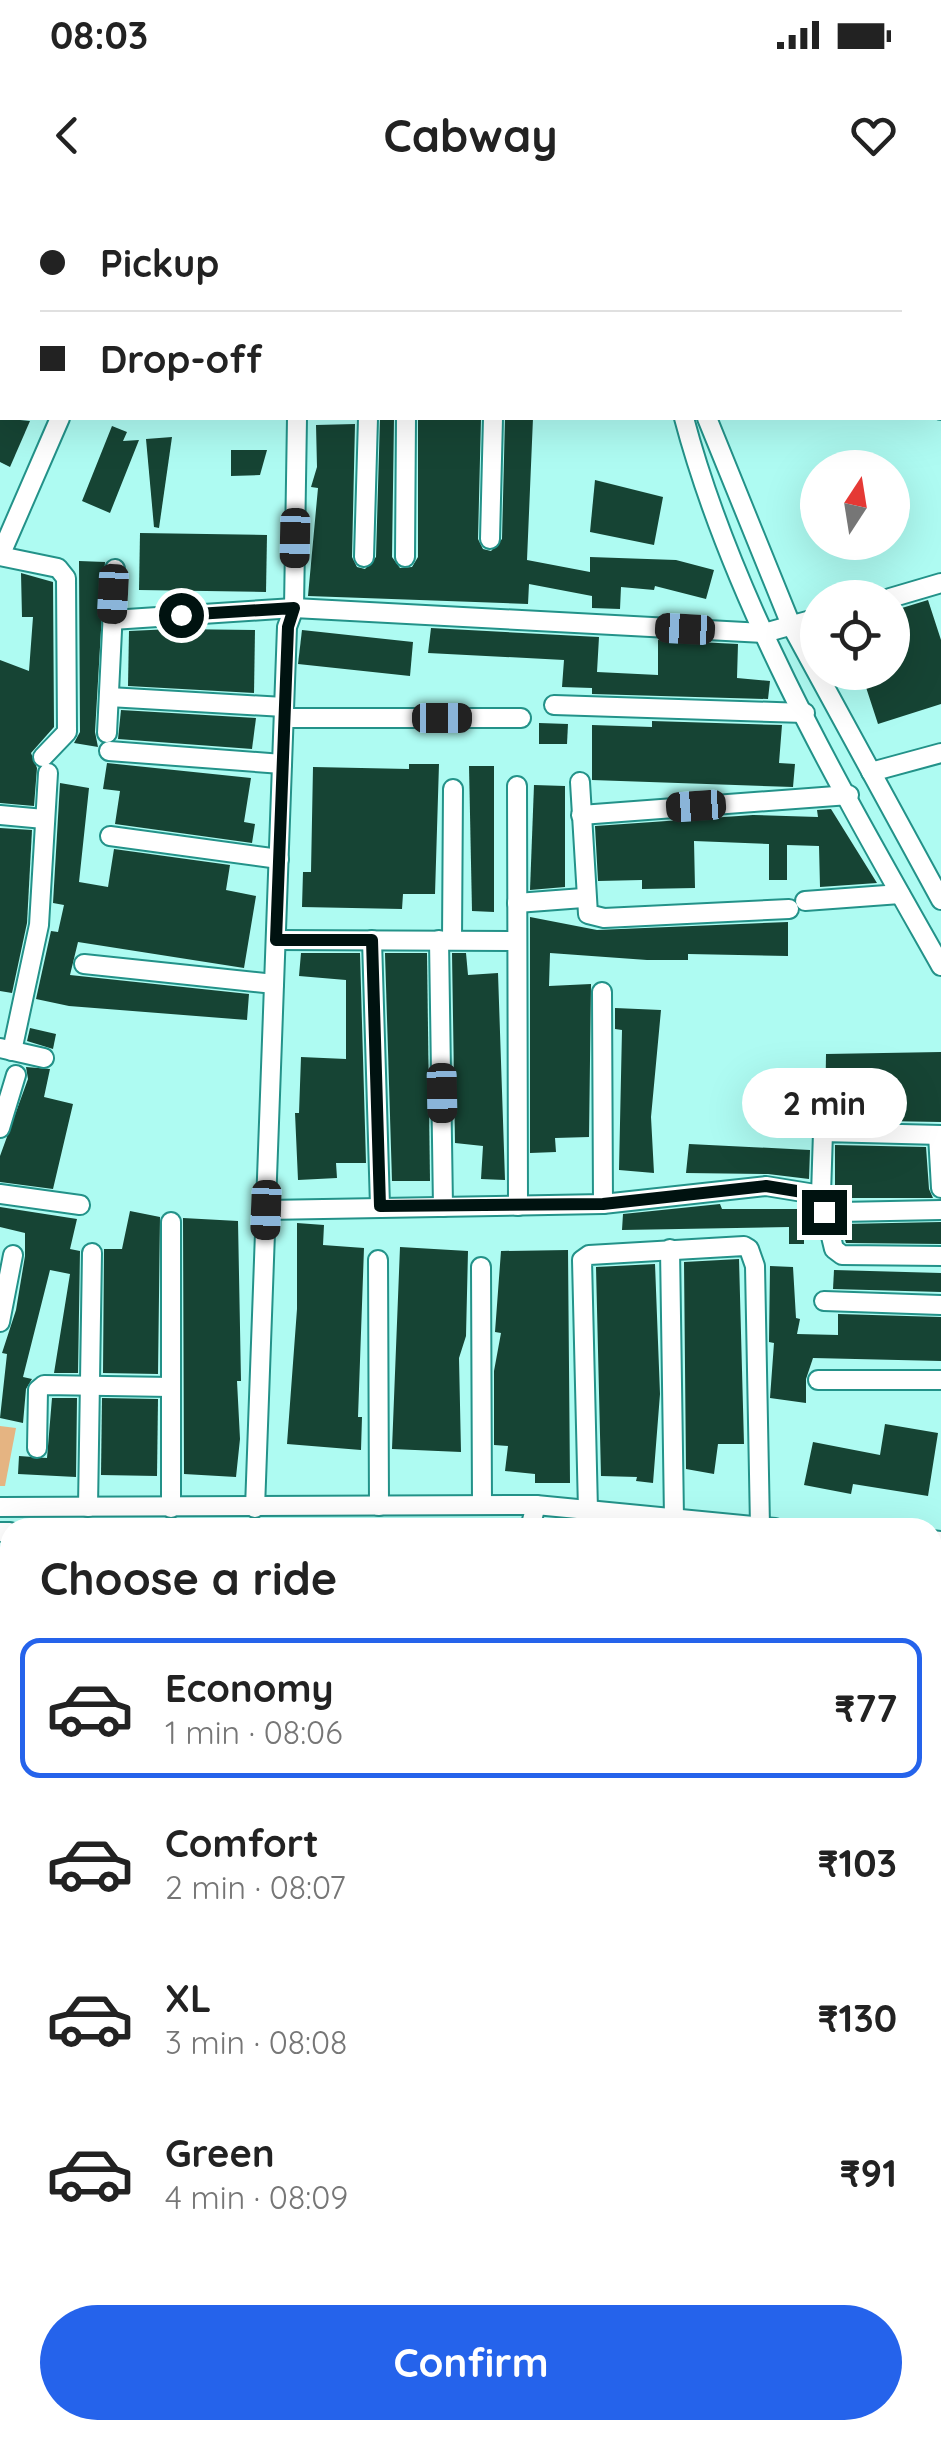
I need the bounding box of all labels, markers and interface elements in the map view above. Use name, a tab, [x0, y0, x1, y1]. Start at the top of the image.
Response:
text: 08:03	[50, 11, 148, 59]
text: Cabway	[383, 107, 558, 163]
icon: back	[40, 108, 95, 163]
icon: heart	[846, 108, 901, 163]
text: Pickup	[100, 239, 219, 287]
text: Drop-off	[100, 335, 262, 383]
north arrow	[800, 450, 910, 560]
map controls	[800, 450, 910, 690]
car	[279, 508, 311, 568]
car	[96, 563, 130, 625]
button: locate	[800, 580, 910, 690]
route start	[159, 593, 204, 638]
car	[654, 612, 716, 646]
car	[412, 703, 472, 733]
car	[665, 789, 727, 823]
car	[426, 1063, 458, 1123]
callout: 2 min	[742, 1067, 906, 1137]
text: 2 min	[783, 1083, 866, 1123]
car	[250, 1179, 282, 1241]
route end	[802, 1190, 847, 1235]
text: Choose a ride	[40, 1550, 337, 1606]
icon: car	[45, 1663, 135, 1753]
text: Economy	[165, 1664, 334, 1712]
text: ₹77	[834, 1684, 897, 1732]
text: 1 min · 08:06	[165, 1712, 342, 1752]
icon: car	[45, 1818, 135, 1908]
text: Comfort	[165, 1819, 319, 1867]
text: ₹103	[817, 1839, 897, 1887]
text: 2 min · 08:07	[165, 1867, 346, 1907]
icon: car	[45, 1973, 135, 2063]
text: XL	[165, 1974, 211, 2022]
text: ₹130	[817, 1994, 897, 2042]
text: 3 min · 08:08	[165, 2022, 347, 2062]
icon: car	[45, 2128, 135, 2218]
text: Green	[165, 2129, 275, 2177]
text: ₹91	[840, 2149, 897, 2197]
text: 4 min · 08:09	[165, 2177, 348, 2217]
button: Confirm	[40, 2305, 902, 2420]

